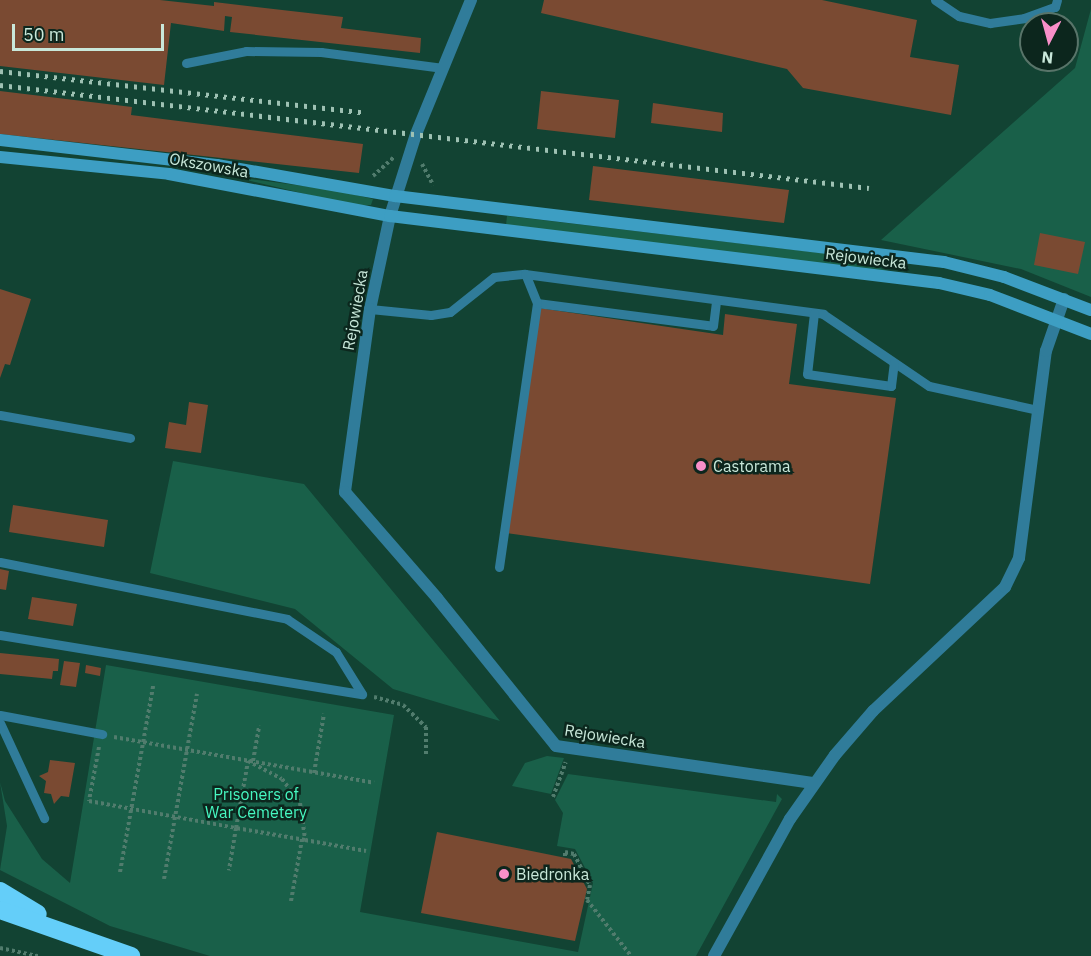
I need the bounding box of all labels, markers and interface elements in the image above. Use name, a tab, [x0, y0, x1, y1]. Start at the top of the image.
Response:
scale bar	[15, 12, 166, 50]
north arrow	[1019, 12, 1079, 72]
text: 50 m	[23, 23, 65, 46]
text: N	[1041, 47, 1054, 68]
street label: Okszowska	[168, 149, 250, 181]
street label: Rejowiecka	[824, 243, 908, 273]
street label: Rejowiecka	[338, 268, 372, 352]
place label: Castorama	[713, 456, 791, 476]
marker: Castorama	[694, 459, 708, 473]
street label: Rejowiecka	[563, 720, 647, 752]
park label: Prisoners of War Cemetery	[205, 784, 307, 822]
place label: Biedronka	[516, 864, 589, 884]
marker: Biedronka	[497, 867, 511, 881]

